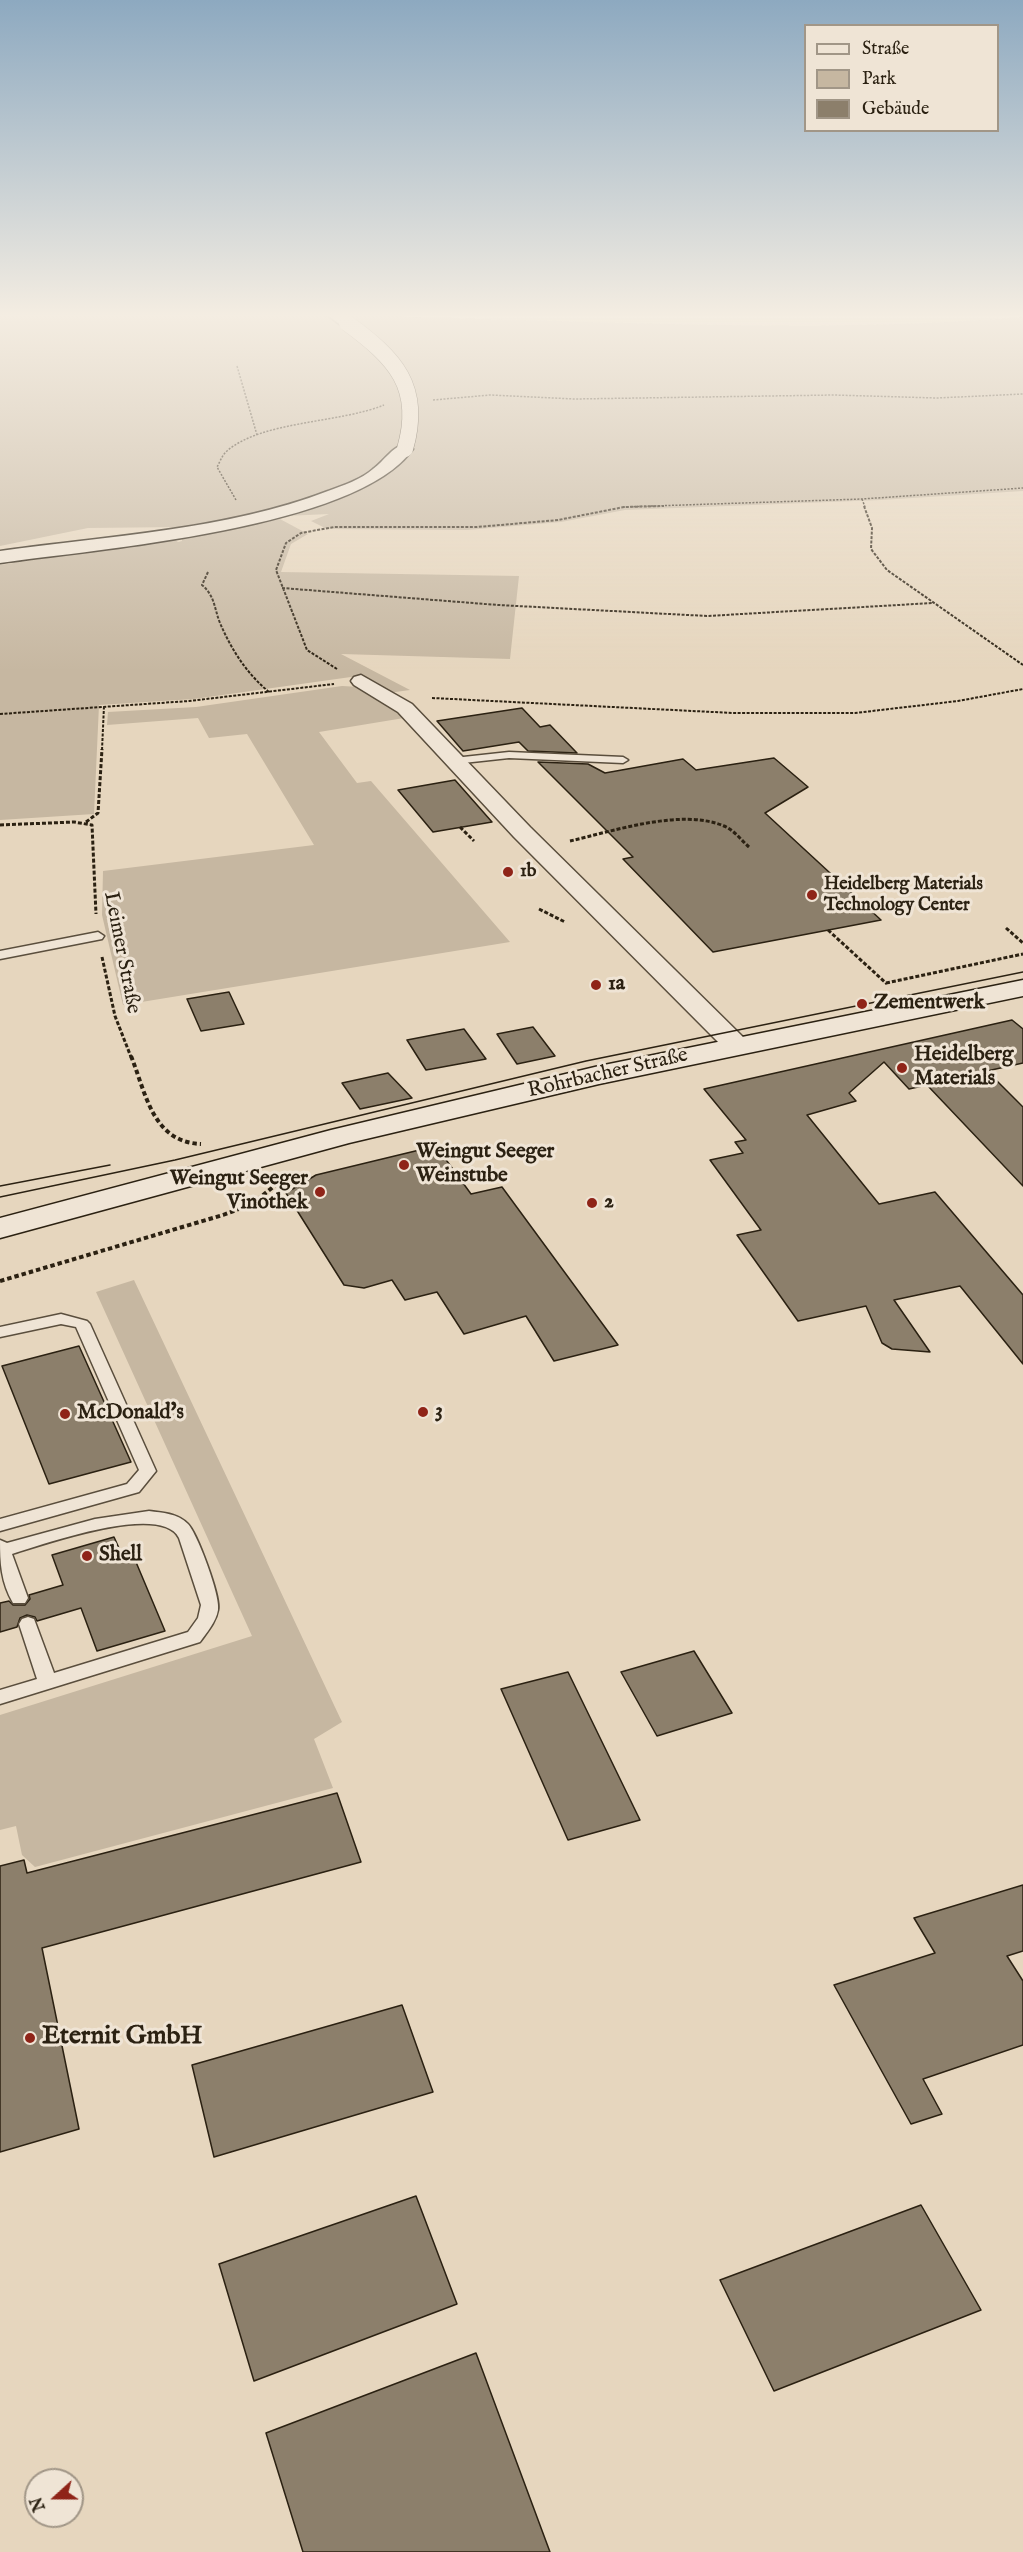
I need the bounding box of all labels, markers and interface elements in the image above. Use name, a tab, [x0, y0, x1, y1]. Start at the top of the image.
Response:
legend	[804, 24, 999, 132]
text: Straße	[862, 38, 909, 61]
text: Park	[862, 68, 896, 91]
text: Gebäude	[862, 98, 929, 121]
place label: 1b	[520, 861, 536, 883]
marker: 1b	[501, 865, 515, 879]
place label: Heidelberg Materials Technology Center	[824, 874, 983, 916]
marker: Heidelberg Materials Technology Center	[805, 888, 819, 902]
street label: Leimer Straße	[97, 890, 145, 1016]
place label: 1a	[608, 972, 625, 998]
marker: 1a	[589, 978, 603, 992]
place label: Zementwerk	[874, 991, 985, 1017]
marker: Zementwerk	[855, 997, 869, 1011]
street label: Rohrbacher Straße	[525, 1043, 691, 1105]
place label: Heidelberg Materials	[914, 1043, 1013, 1093]
marker: Heidelberg Materials	[895, 1061, 909, 1075]
place label: Weingut Seeger Weinstube	[416, 1140, 554, 1190]
marker: Weingut Seeger Weinstube	[397, 1158, 411, 1172]
place label: Weingut Seeger Vinothek	[170, 1167, 308, 1217]
marker: Weingut Seeger Vinothek	[313, 1185, 327, 1199]
place label: 2	[604, 1190, 614, 1216]
marker: 2	[585, 1196, 599, 1210]
place label: 3	[435, 1399, 443, 1425]
place label: McDonald's	[77, 1401, 184, 1427]
marker: 3	[416, 1405, 430, 1419]
marker: McDonald's	[58, 1407, 72, 1421]
place label: Shell	[99, 1543, 142, 1569]
marker: Shell	[80, 1549, 94, 1563]
place label: Eternit GmbH	[42, 2022, 202, 2054]
marker: Eternit GmbH	[23, 2031, 37, 2045]
north arrow	[24, 2468, 84, 2528]
text: N	[27, 2494, 51, 2514]

